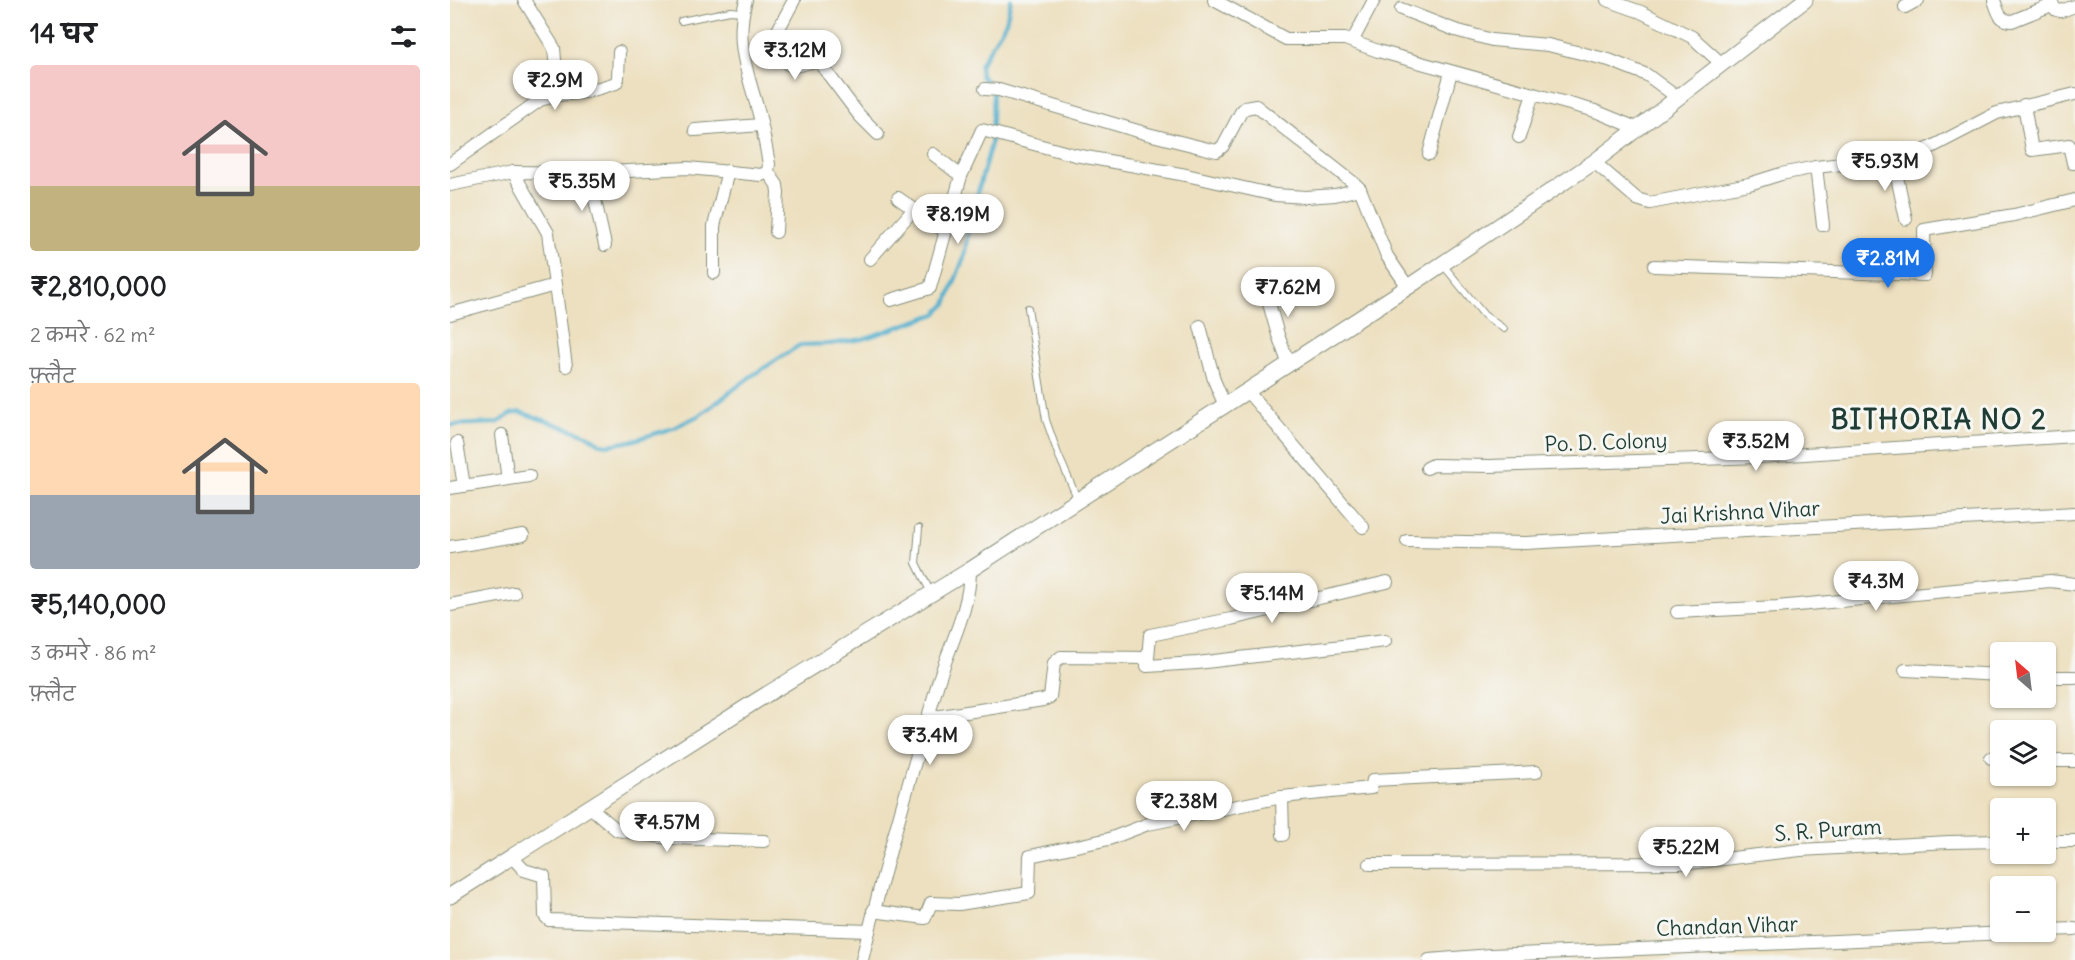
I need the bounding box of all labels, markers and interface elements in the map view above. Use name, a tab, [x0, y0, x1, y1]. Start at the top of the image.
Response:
text: 14 घर	[30, 17, 96, 50]
icon: filters	[387, 20, 420, 53]
pin: ₹3.12M	[746, 30, 844, 81]
text: ₹3.12M	[763, 37, 827, 62]
pin: ₹2.9M	[513, 60, 597, 111]
text: ₹2.9M	[527, 67, 583, 92]
icon: home	[171, 104, 279, 212]
pin: ₹5.93M	[1836, 141, 1934, 192]
text: ₹5.93M	[1851, 148, 1919, 173]
pin: ₹5.35M	[533, 161, 631, 212]
text: ₹5.35M	[548, 168, 616, 193]
pin: ₹8.19M	[909, 194, 1007, 245]
text: ₹8.19M	[926, 201, 990, 226]
pin: ₹2.81M	[1839, 238, 1937, 289]
text: ₹2.81M	[1856, 245, 1920, 270]
pin: ₹7.62M	[1239, 267, 1337, 318]
text: ₹2,810,000	[30, 270, 167, 303]
text: ₹7.62M	[1255, 274, 1321, 299]
text: 2 कमरे · 62 m²	[30, 322, 156, 347]
text: फ़्लैट	[30, 363, 76, 388]
district label: BITHORIA NO 2	[1831, 402, 2047, 436]
pin: ₹3.52M	[1707, 421, 1805, 472]
icon: home	[171, 422, 279, 530]
street label: Po. D. Colony	[1544, 426, 1668, 458]
text: ₹3.52M	[1722, 428, 1790, 453]
street label: Jai Krishna Vihar	[1659, 494, 1821, 530]
pin: ₹4.3M	[1834, 561, 1918, 612]
text: ₹4.3M	[1847, 568, 1905, 593]
pin: ₹5.14M	[1223, 573, 1321, 624]
text: ₹5.14M	[1240, 580, 1304, 605]
text: ₹5,140,000	[30, 588, 166, 621]
text: 3 कमरे · 86 m²	[30, 640, 157, 665]
north arrow	[1990, 642, 2056, 708]
map controls	[1990, 642, 2056, 942]
text: फ़्लैट	[30, 681, 76, 706]
pin: ₹3.4M	[888, 715, 972, 766]
button: layers	[1990, 720, 2056, 786]
text: ₹3.4M	[902, 722, 958, 747]
pin: ₹2.38M	[1135, 781, 1233, 832]
text: ₹2.38M	[1150, 788, 1218, 813]
button: +	[1990, 798, 2056, 864]
pin: ₹4.57M	[618, 802, 716, 853]
text: ₹4.57M	[634, 809, 700, 834]
street label: S. R. Puram	[1774, 813, 1882, 847]
pin: ₹5.22M	[1637, 827, 1735, 878]
text: ₹5.22M	[1652, 834, 1720, 859]
button: −	[1990, 876, 2056, 942]
street label: Chandan Vihar	[1656, 910, 1799, 942]

